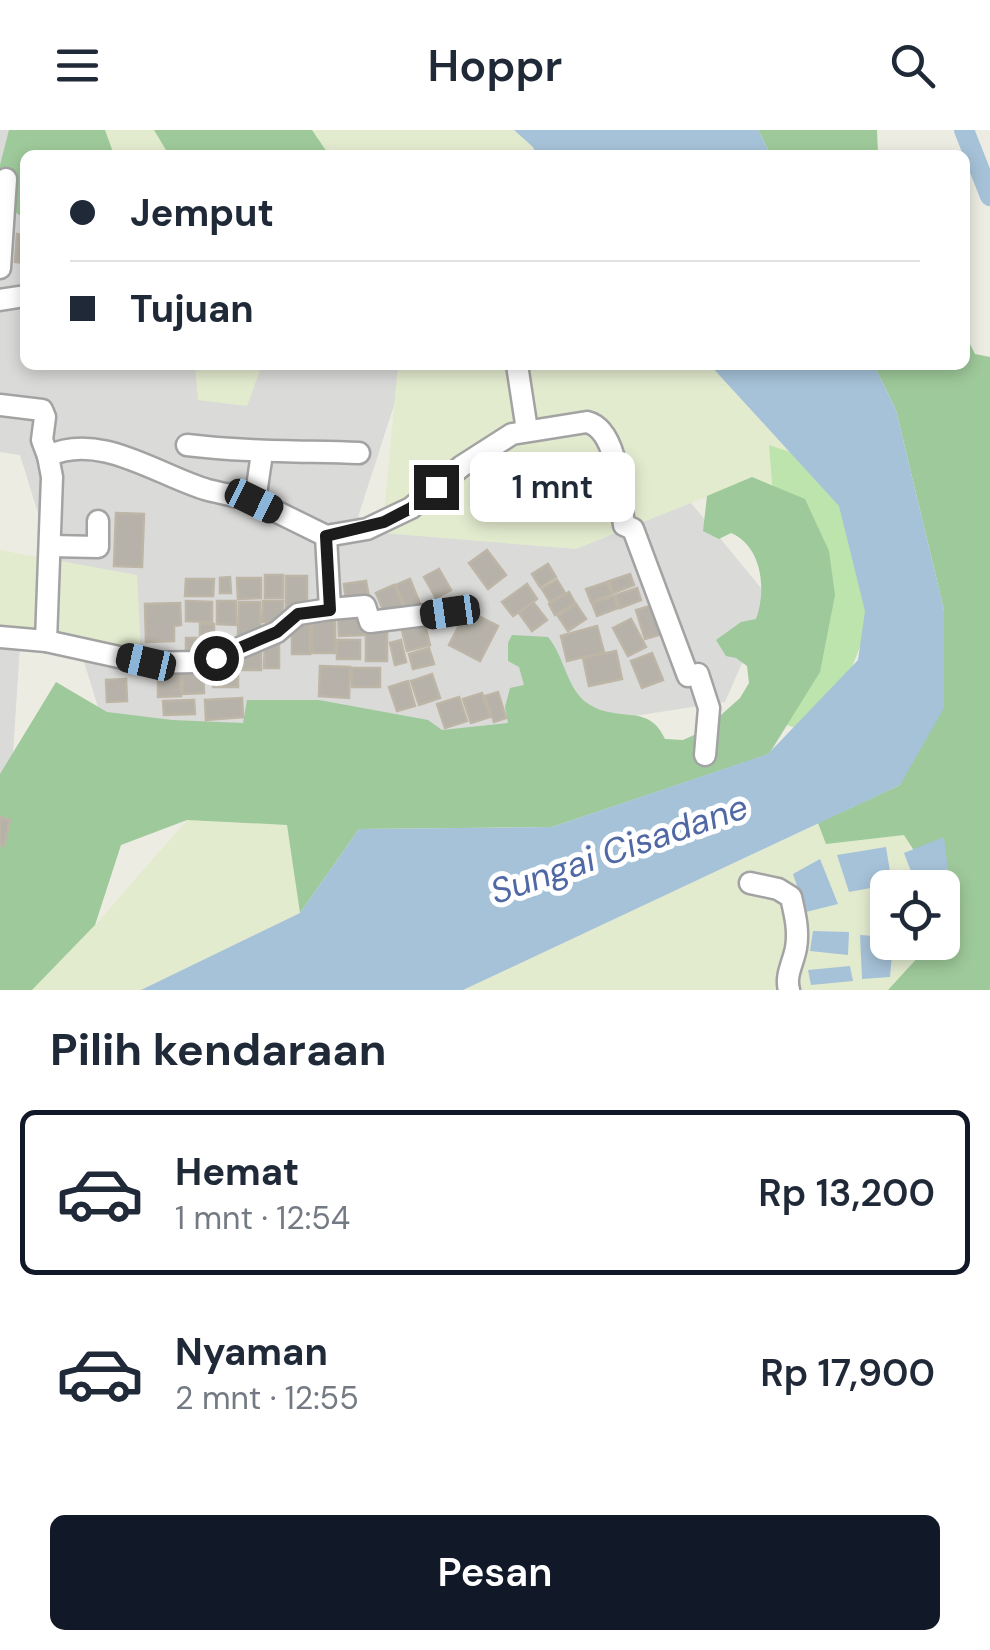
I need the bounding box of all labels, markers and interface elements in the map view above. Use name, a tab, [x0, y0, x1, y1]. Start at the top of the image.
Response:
text: Hoppr	[428, 36, 562, 95]
icon: menu	[50, 38, 105, 93]
icon: search	[885, 38, 940, 93]
text: Jemput	[130, 188, 274, 238]
text: Tujuan	[130, 284, 254, 334]
callout: 1 mnt	[471, 452, 636, 522]
route end	[414, 465, 459, 510]
text: 1 mnt	[512, 466, 593, 508]
car	[220, 474, 288, 528]
car	[418, 593, 482, 631]
route start	[194, 636, 239, 681]
car	[113, 641, 179, 683]
water label: Sungai Cisadane	[484, 783, 754, 915]
map controls	[870, 870, 960, 960]
button: locate	[870, 870, 960, 960]
text: Pilih kendaraan	[50, 1020, 386, 1079]
text: Hemat	[175, 1147, 299, 1197]
icon: car	[55, 1148, 145, 1238]
text: Rp 13,200	[758, 1168, 935, 1218]
text: 1 mnt · 12:54	[175, 1197, 350, 1239]
text: Nyaman	[175, 1327, 328, 1377]
icon: car	[55, 1328, 145, 1418]
text: Rp 17,900	[760, 1348, 935, 1398]
text: 2 mnt · 12:55	[175, 1377, 359, 1419]
button: Pesan	[50, 1515, 940, 1630]

